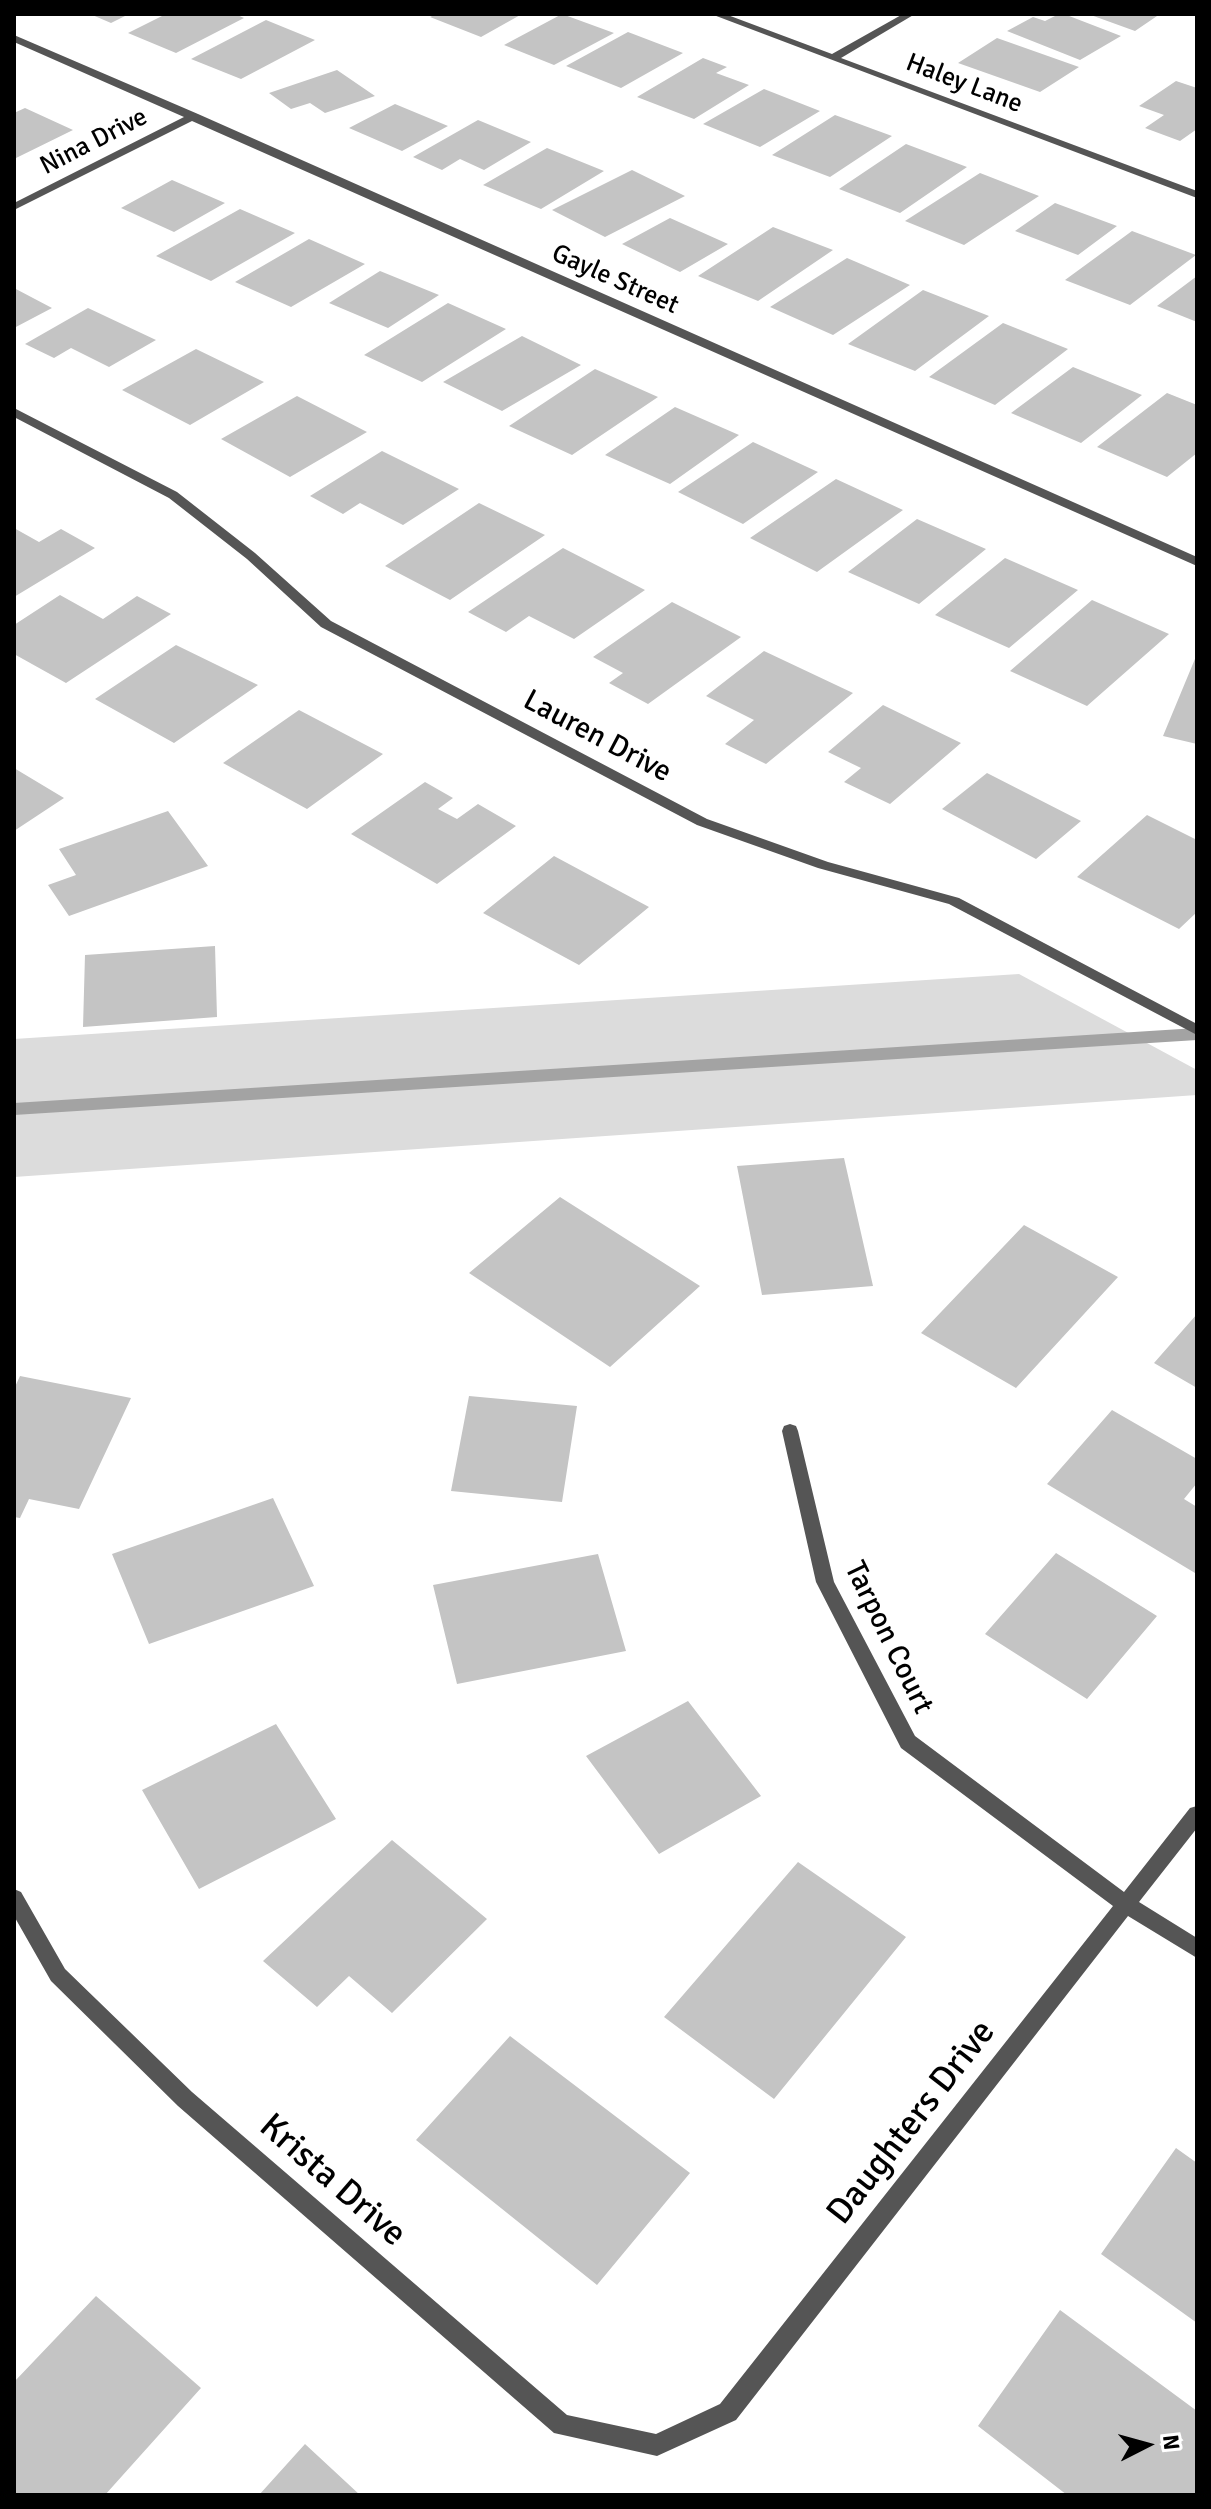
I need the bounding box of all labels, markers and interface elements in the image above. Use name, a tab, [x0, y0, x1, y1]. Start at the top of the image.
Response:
street label: Haley Lane	[901, 48, 1027, 120]
street label: Nina Drive	[35, 102, 153, 182]
street label: Gayle Street	[547, 238, 683, 322]
street label: Lauren Drive	[517, 683, 677, 791]
street label: Tarpon Court	[836, 1556, 940, 1720]
street label: Daughters Drive	[819, 2012, 1005, 2234]
street label: Krista Drive	[250, 2106, 414, 2256]
north arrow	[1107, 2405, 1187, 2485]
text: N	[1157, 2433, 1186, 2451]

